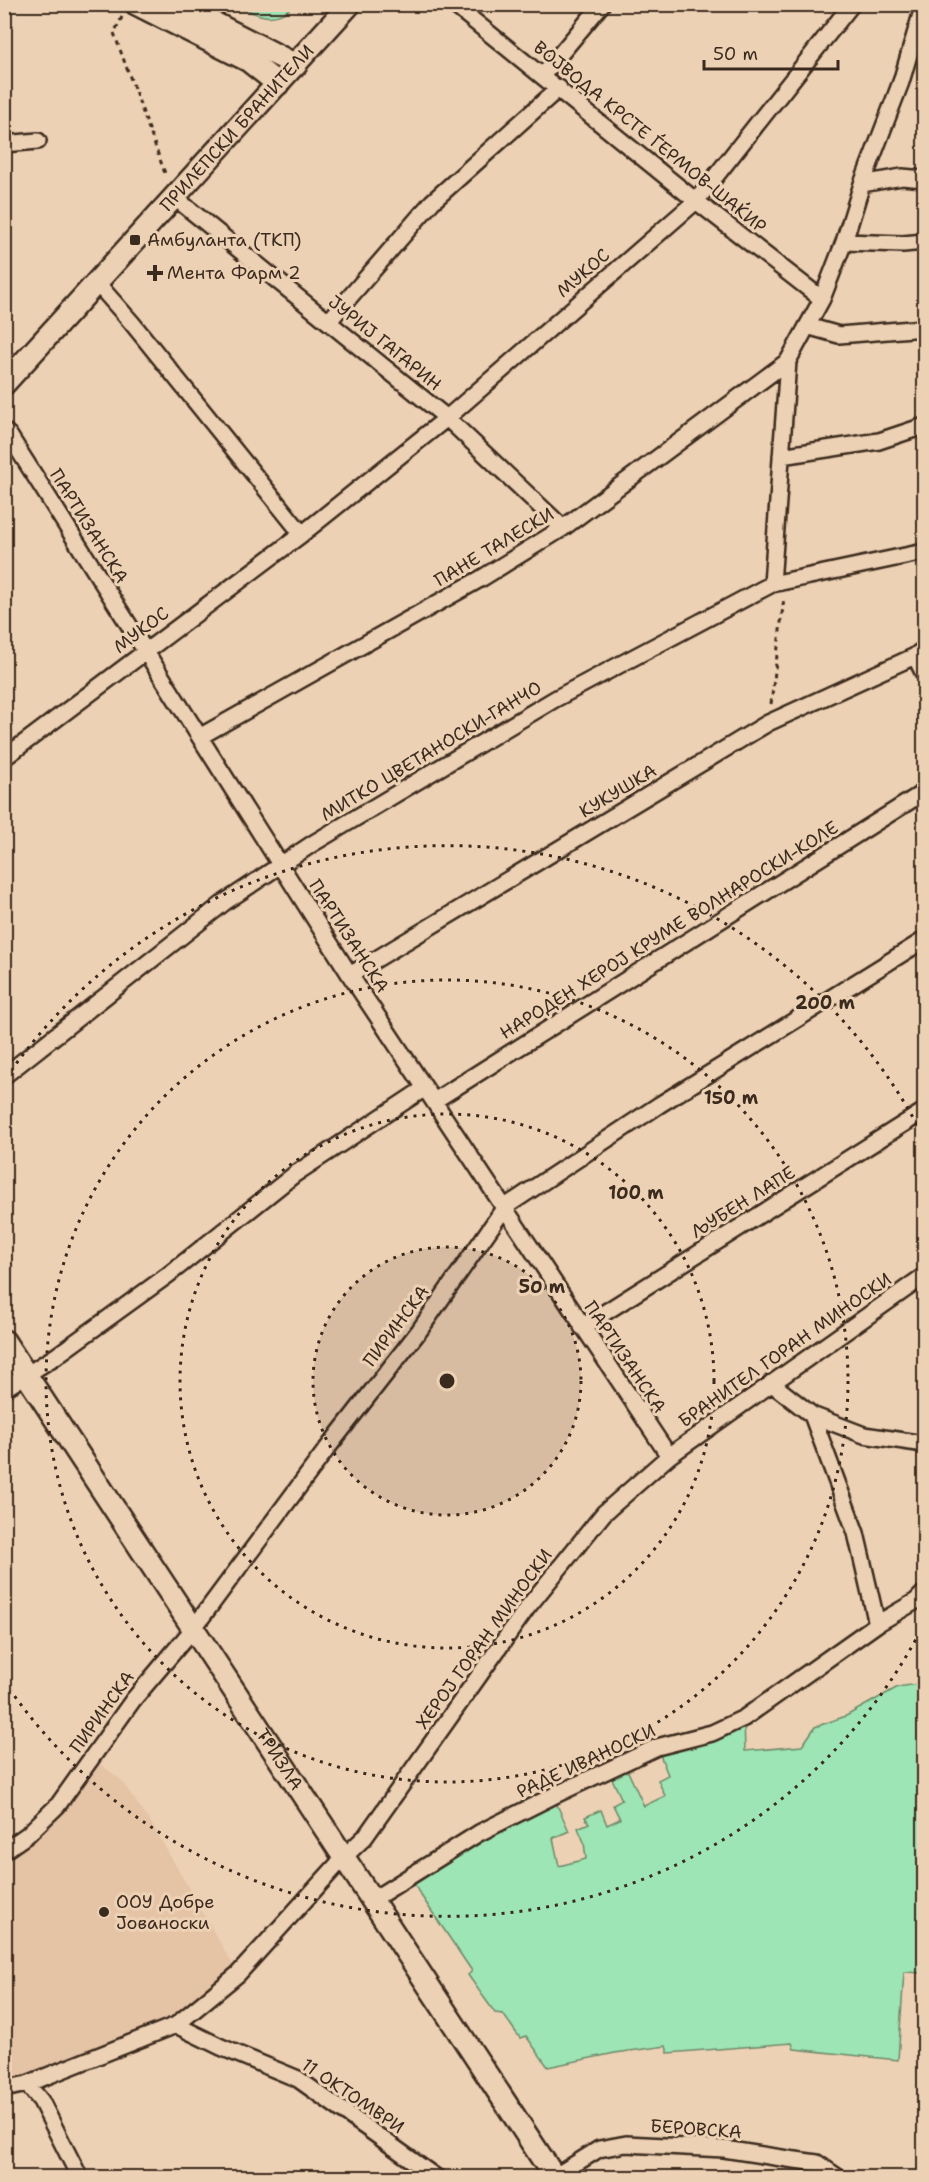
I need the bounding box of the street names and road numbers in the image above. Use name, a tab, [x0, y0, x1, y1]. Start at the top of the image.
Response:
street label: ВОЈВОДА КРСТЕ ЃЕРМОВ-ШАЌИР	[529, 35, 771, 239]
street label: ПРИЛЕПСКИ БРАНИТЕЛИ	[155, 39, 319, 217]
street label: МУКОС	[551, 243, 615, 303]
street label: ЈУРИЈ ГАГАРИН	[323, 290, 447, 396]
street label: ПАРТИЗАНСКА	[44, 464, 134, 588]
street label: ПАНЕ ТАЛЕСКИ	[430, 502, 558, 592]
street label: МУКОС	[108, 601, 174, 659]
street label: МИТКО ЦВЕТАНОСКИ-ГАНЧО	[316, 675, 546, 827]
street label: КУКУШКА	[575, 759, 661, 823]
street label: НАРОДЕН ХЕРОЈ КРУМЕ ВОЛНАРОСКИ-КОЛЕ	[495, 815, 843, 1045]
street label: ПАРТИЗАНСКА	[303, 875, 395, 997]
street label: ЉУБЕН ЛАПЕ	[686, 1160, 800, 1244]
street label: БРАНИТЕЛ ГОРАН МИНОСКИ	[674, 1267, 896, 1433]
street label: ПИРИНСКА	[358, 1280, 434, 1372]
street label: ПАРТИЗАНСКА	[579, 1296, 671, 1418]
street label: ХЕРОЈ ГОРАН МИНОСКИ	[410, 1544, 558, 1734]
street label: ПИРИНСКА	[64, 1666, 140, 1758]
street label: РАДЕ ИВАНОСКИ	[513, 1718, 659, 1804]
street label: ТРИЗЛА	[250, 1724, 309, 1795]
street label: 11 ОКТОМВРИ	[297, 2053, 409, 2139]
street label: БЕРОВСКА	[649, 2114, 743, 2144]

